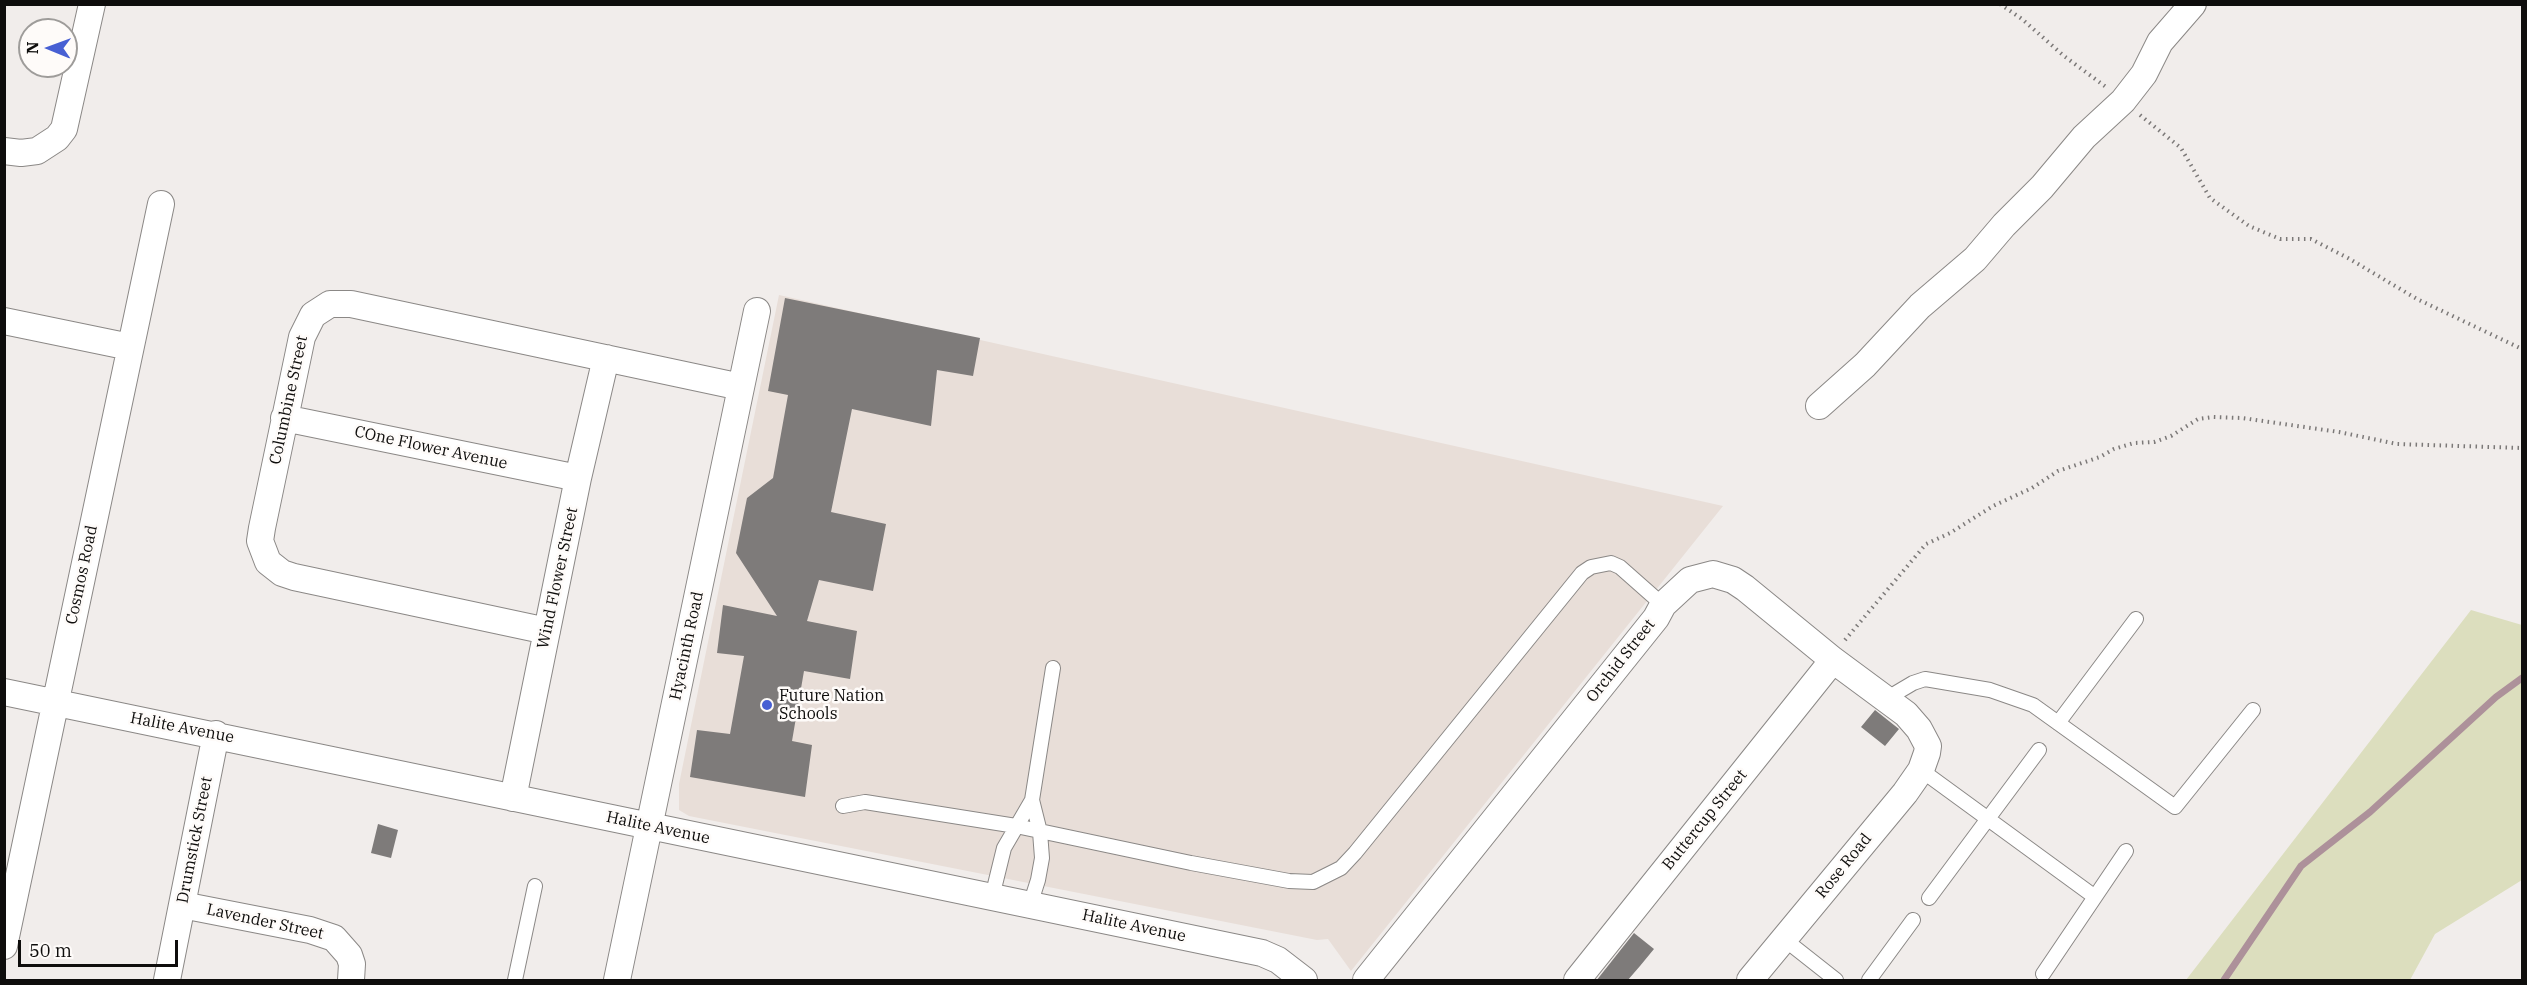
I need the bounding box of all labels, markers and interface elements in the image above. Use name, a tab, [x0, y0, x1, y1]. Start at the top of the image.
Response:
north arrow	[18, 18, 78, 78]
text: N	[22, 41, 42, 54]
street label: Columbine Street	[266, 334, 312, 466]
street label: COne Flower Avenue	[353, 422, 509, 474]
street label: Wind Flower Street	[534, 505, 582, 651]
street label: Cosmos Road	[62, 524, 102, 626]
street label: Hyacinth Road	[666, 590, 708, 702]
street label: Orchid Street	[1583, 616, 1659, 706]
place label: Future Nation Schools	[779, 686, 884, 724]
marker: Future Nation Schools	[760, 698, 774, 712]
street label: Halite Avenue	[128, 709, 236, 747]
street label: Buttercup Street	[1659, 766, 1751, 874]
street label: Drumstick Street	[173, 775, 217, 905]
street label: Halite Avenue	[604, 808, 712, 848]
street label: Rose Road	[1812, 830, 1876, 902]
street label: Lavender Street	[205, 900, 325, 944]
street label: Halite Avenue	[1080, 906, 1188, 946]
scale bar	[21, 928, 182, 966]
text: 50 m	[29, 939, 72, 962]

